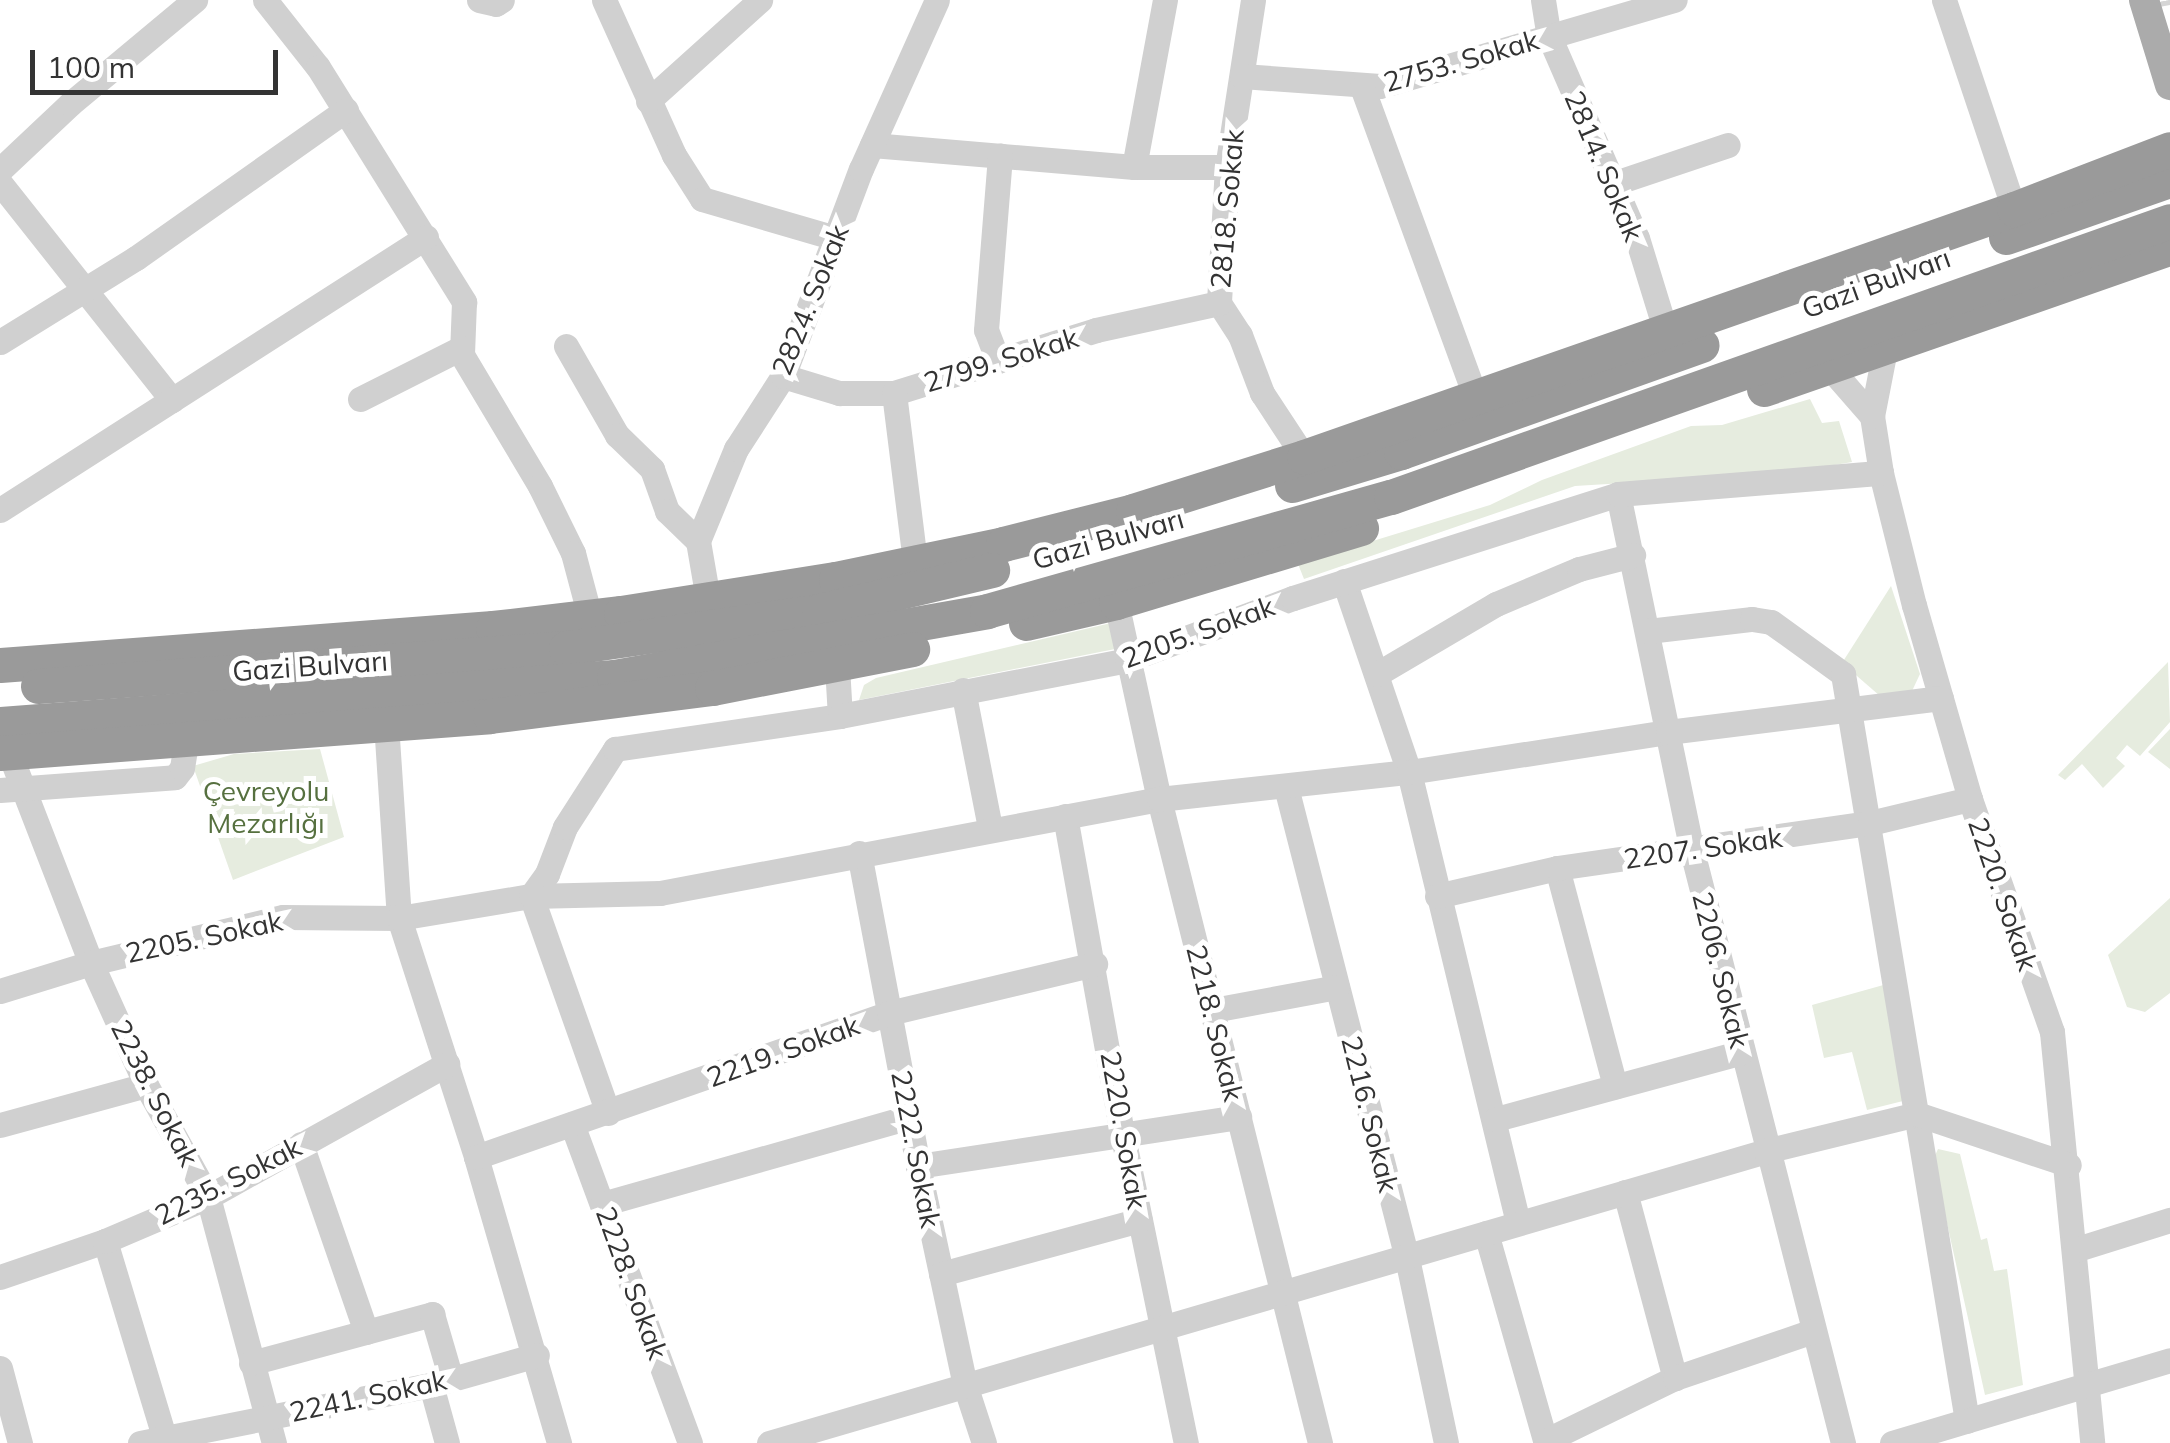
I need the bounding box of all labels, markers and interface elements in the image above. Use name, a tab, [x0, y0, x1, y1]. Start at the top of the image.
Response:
street label: 2753. Sokak	[1380, 23, 1542, 99]
scale bar	[35, 30, 282, 92]
text: 100 m	[47, 48, 135, 86]
street label: 2814. Sokak	[1557, 86, 1651, 246]
street label: 2818. Sokak	[1203, 128, 1251, 290]
street label: 2824. Sokak	[764, 220, 856, 380]
street label: Gazi Bulvarı	[1797, 241, 1955, 325]
street label: 2799. Sokak	[920, 321, 1082, 399]
street label: Gazi Bulvarı	[1028, 501, 1188, 577]
street label: 2205. Sokak	[1117, 589, 1279, 675]
street label: Gazi Bulvarı	[231, 644, 389, 688]
park label: Çevreyolu Mezarlığı	[203, 774, 329, 840]
street label: 2220. Sokak	[1961, 813, 2045, 975]
street label: 2207. Sokak	[1622, 820, 1784, 876]
street label: 2206. Sokak	[1685, 888, 1757, 1052]
street label: 2205. Sokak	[122, 904, 286, 970]
street label: 2218. Sokak	[1179, 941, 1251, 1105]
street label: 2219. Sokak	[702, 1008, 864, 1094]
street label: 2238. Sokak	[104, 1014, 206, 1172]
street label: 2216. Sokak	[1334, 1032, 1406, 1196]
street label: 2220. Sokak	[1094, 1048, 1154, 1212]
street label: 2222. Sokak	[884, 1067, 948, 1231]
street label: 2235. Sokak	[149, 1130, 307, 1232]
street label: 2228. Sokak	[589, 1202, 675, 1364]
street label: 2241. Sokak	[286, 1363, 450, 1429]

